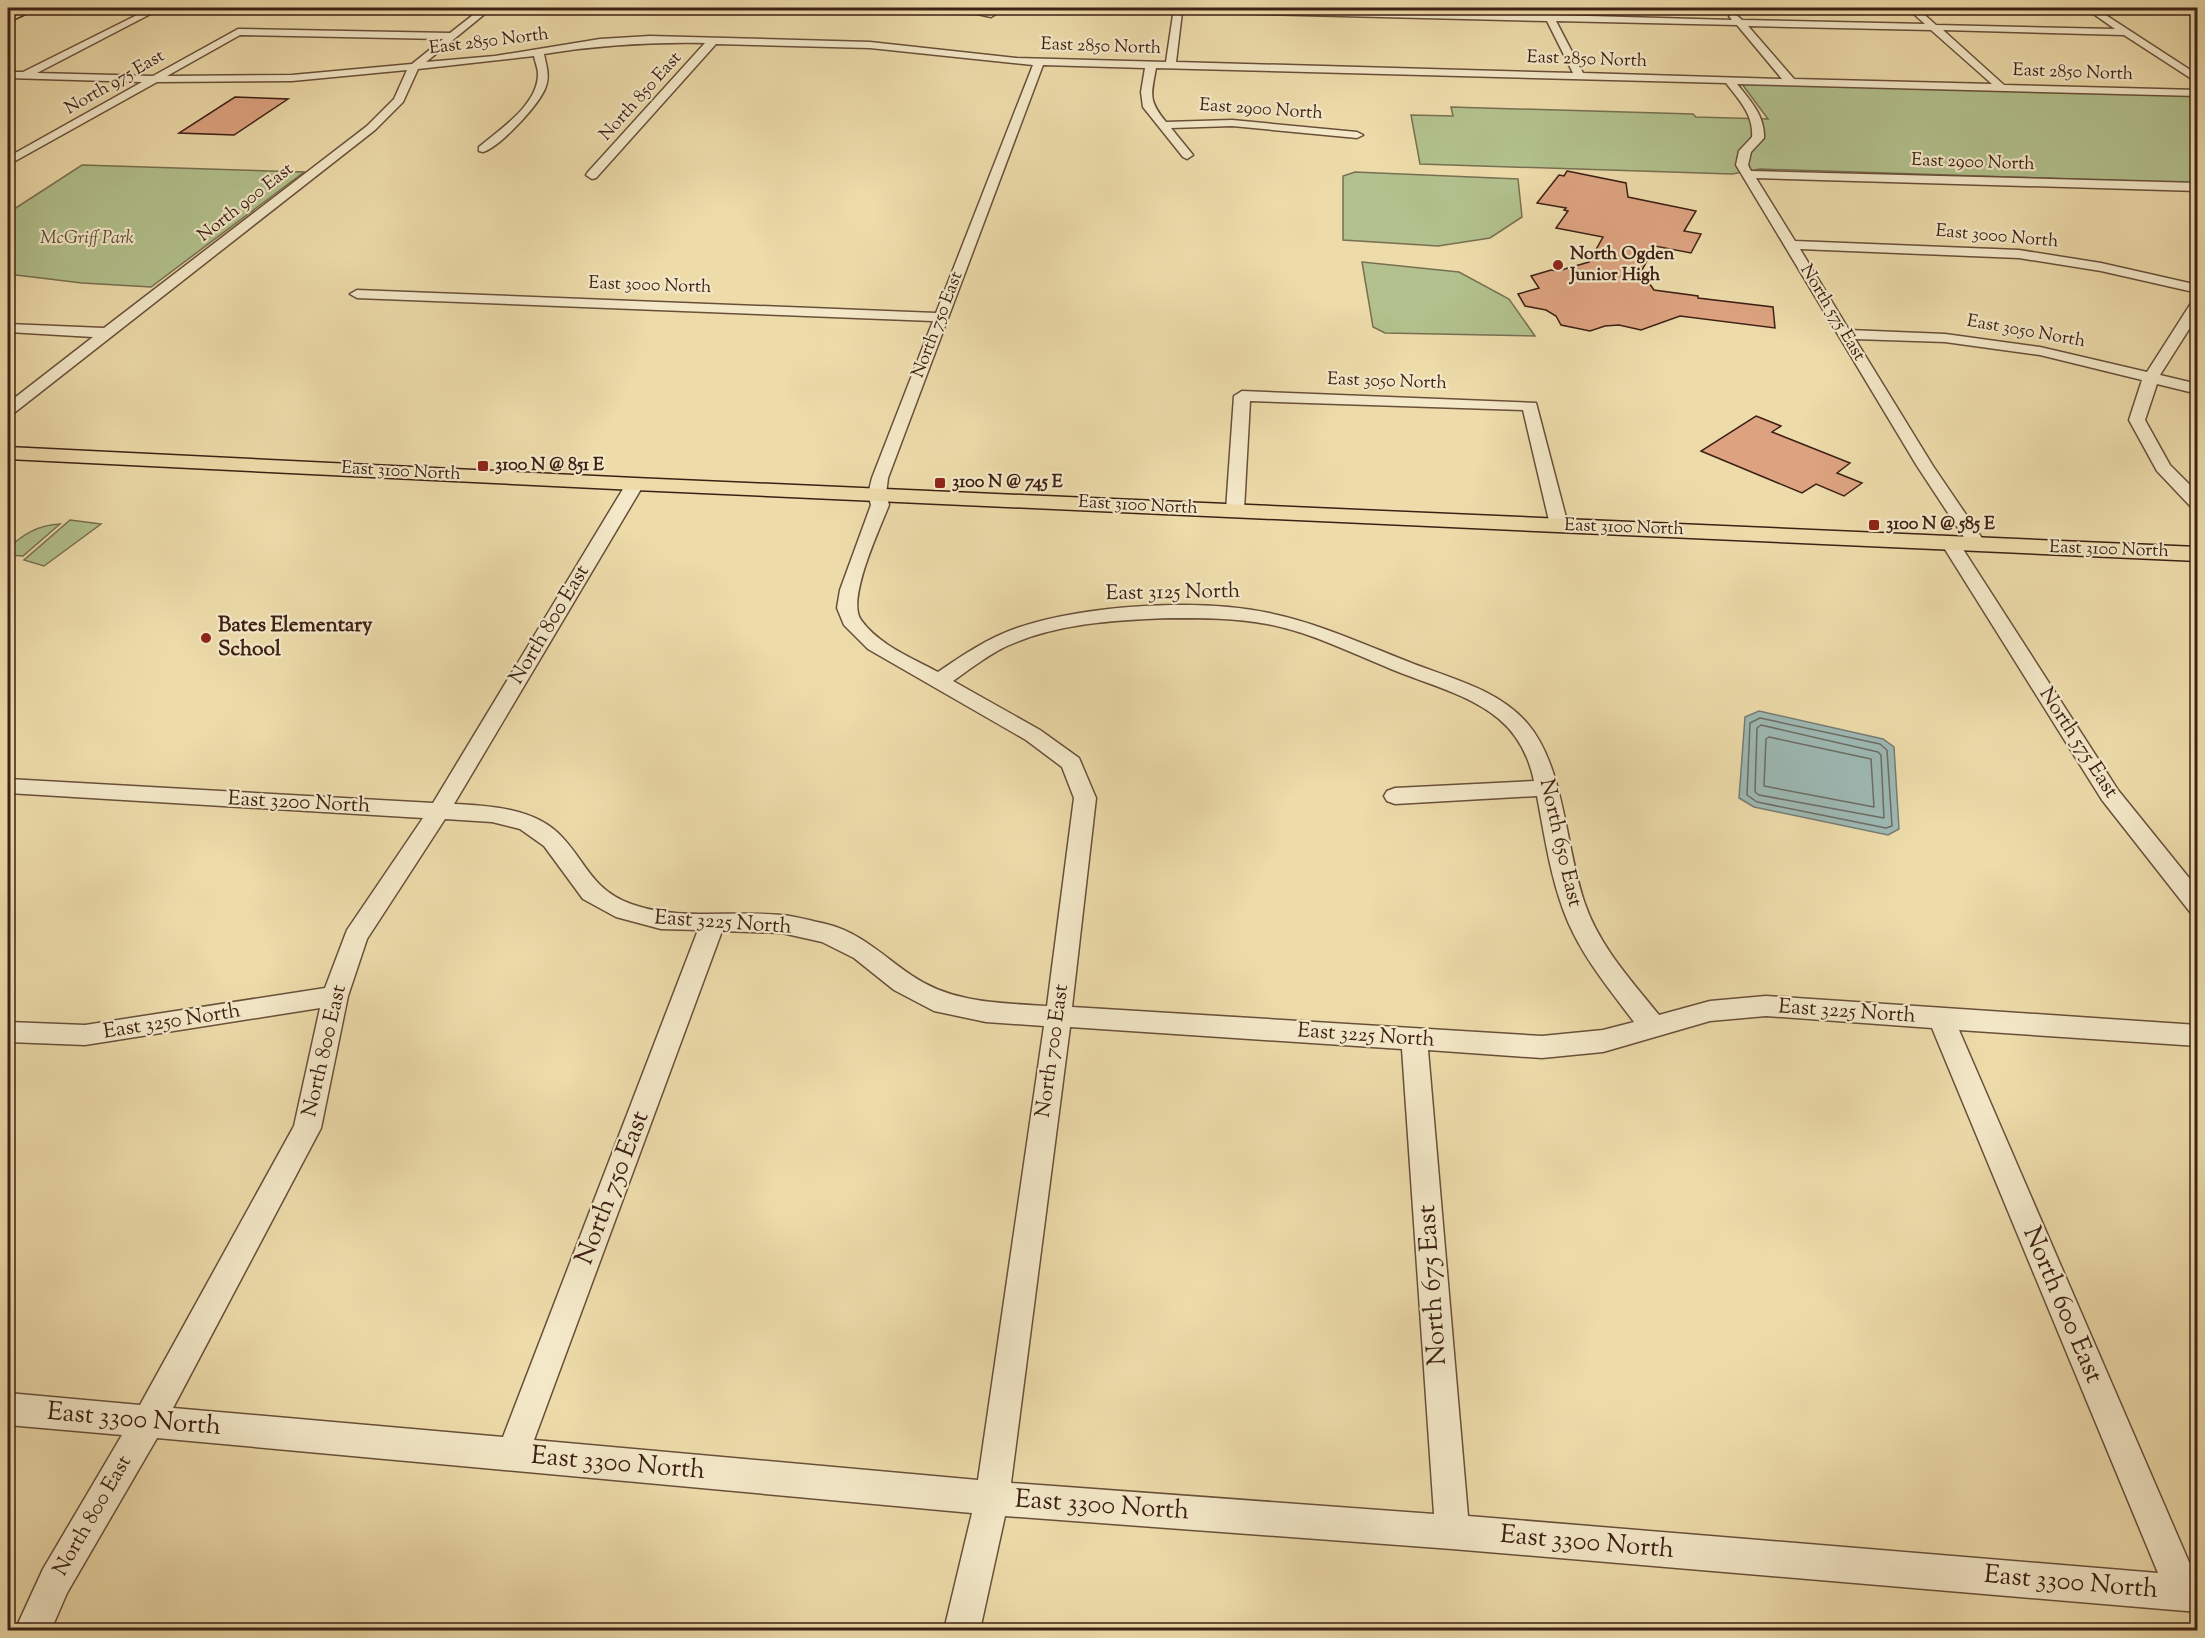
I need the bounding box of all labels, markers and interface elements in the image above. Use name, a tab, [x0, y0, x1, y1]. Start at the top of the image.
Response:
street label: East 2850 North	[428, 22, 551, 62]
street label: East 2850 North	[1040, 32, 1162, 62]
street label: North 975 East	[60, 44, 170, 122]
street label: East 2850 North	[1526, 45, 1648, 75]
street label: North 850 East	[594, 47, 688, 147]
street label: East 2850 North	[2012, 58, 2134, 88]
street label: East 2900 North	[1198, 93, 1324, 127]
street label: East 2900 North	[1911, 148, 2036, 178]
street label: North 900 East	[193, 157, 299, 249]
street label: East 3000 North	[1935, 219, 2060, 255]
park label: McGriff Park	[40, 226, 134, 252]
place label: North Ogden Junior High	[1568, 242, 1675, 289]
marker: North Ogden Junior High	[1551, 258, 1565, 272]
street label: North 575 East	[1793, 260, 1871, 366]
street label: North 750 East	[906, 268, 970, 382]
street label: East 3000 North	[588, 271, 712, 301]
street label: East 3050 North	[1965, 309, 2088, 355]
street label: East 3050 North	[1327, 367, 1448, 397]
place label: 3100 N @ 851 E	[495, 453, 604, 479]
street label: East 3100 North	[341, 456, 462, 488]
marker: 3100 N @ 851 E	[476, 459, 490, 473]
place label: 3100 N @ 745 E	[952, 470, 1063, 496]
marker: 3100 N @ 745 E	[933, 476, 947, 490]
street label: East 3100 North	[1078, 490, 1199, 522]
place label: 3100 N @ 585 E	[1886, 512, 1995, 538]
street label: East 3100 North	[1564, 513, 1685, 543]
marker: 3100 N @ 585 E	[1867, 518, 1881, 532]
street label: East 3100 North	[2049, 535, 2170, 565]
street label: North 800 East	[502, 559, 598, 691]
street label: East 3125 North	[1105, 577, 1241, 609]
place label: Bates Elementary School	[218, 611, 373, 665]
marker: Bates Elementary School	[199, 631, 213, 645]
street label: North 575 East	[2031, 682, 2125, 804]
street label: North 650 East	[1531, 776, 1589, 910]
street label: East 3200 North	[227, 784, 371, 822]
street label: East 3225 North	[653, 903, 793, 943]
street label: North 800 East	[295, 982, 355, 1120]
street label: North 700 East	[1029, 982, 1077, 1120]
street label: East 3225 North	[1777, 992, 1917, 1032]
street label: East 3250 North	[101, 996, 243, 1048]
street label: East 3225 North	[1296, 1016, 1436, 1056]
street label: North 750 East	[567, 1106, 659, 1270]
street label: North 675 East	[1409, 1203, 1457, 1367]
street label: North 600 East	[2012, 1221, 2112, 1389]
street label: East 3300 North	[45, 1394, 223, 1446]
street label: East 3300 North	[529, 1438, 707, 1490]
street label: North 800 East	[46, 1450, 140, 1582]
street label: East 3300 North	[1014, 1481, 1190, 1531]
street label: East 3300 North	[1498, 1517, 1676, 1569]
street label: East 3300 North	[1982, 1557, 2160, 1609]

